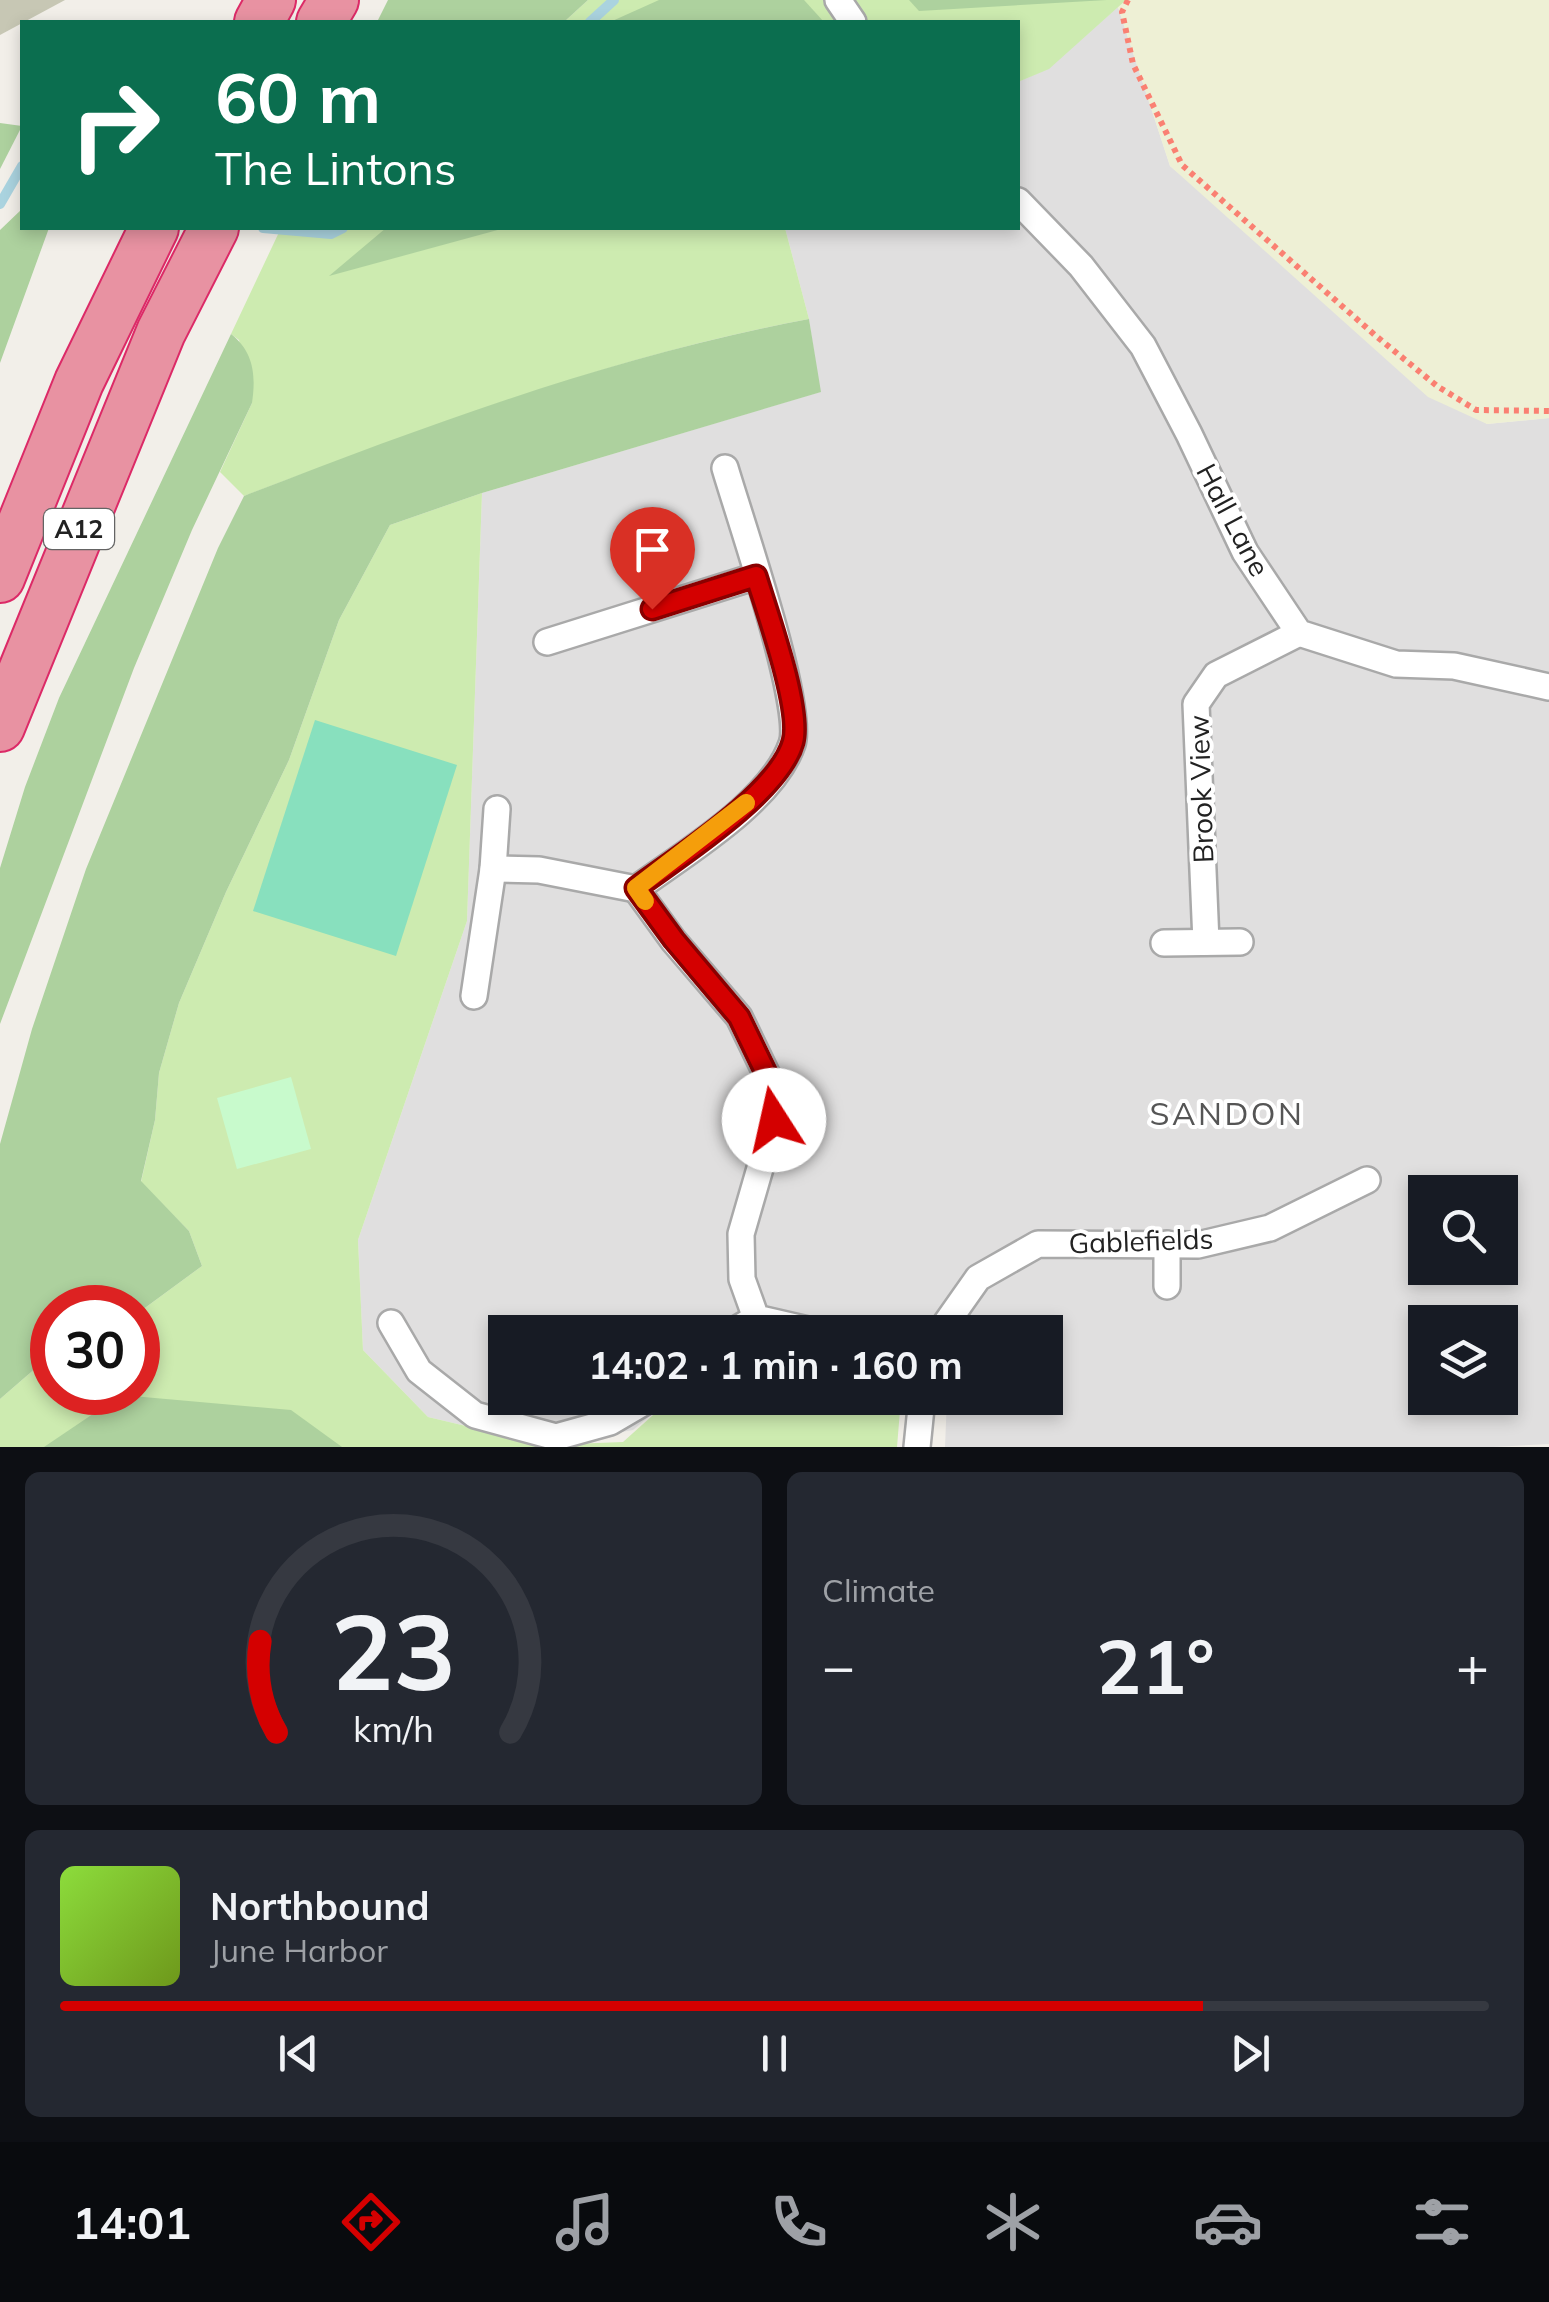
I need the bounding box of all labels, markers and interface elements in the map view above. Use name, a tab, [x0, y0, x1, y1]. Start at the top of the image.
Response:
text: 60 m	[215, 53, 381, 141]
icon: right	[50, 60, 180, 190]
text: The Lintons	[215, 140, 456, 196]
street label: Hall Lane	[1189, 457, 1278, 582]
pin	[610, 507, 695, 610]
road number: A12	[44, 509, 114, 549]
icon: arrive	[625, 522, 680, 577]
street label: Brook View	[1180, 714, 1221, 864]
position arrow	[722, 1068, 826, 1172]
district label: SANDON	[1150, 1093, 1304, 1133]
map controls	[1408, 1175, 1518, 1415]
button: search	[1408, 1175, 1518, 1285]
street label: Gablefields	[1068, 1220, 1214, 1261]
speed limit sign: 30	[30, 1285, 160, 1415]
button: layers	[1408, 1305, 1518, 1415]
text: 14:02 · 1 min · 160 m	[588, 1341, 963, 1389]
text: Climate	[822, 1570, 935, 1610]
text: 23	[331, 1585, 456, 1716]
text: 21°	[1096, 1619, 1215, 1713]
text: −	[822, 1631, 855, 1700]
text: +	[1456, 1631, 1489, 1700]
text: km/h	[353, 1706, 434, 1751]
text: Northbound	[210, 1882, 430, 1930]
text: June Harbor	[210, 1930, 388, 1970]
icon: previous	[271, 2026, 326, 2081]
icon: pause	[747, 2026, 802, 2081]
icon: next	[1223, 2026, 1278, 2081]
icon: directions	[336, 2187, 406, 2257]
icon: music	[550, 2187, 620, 2257]
icon: phone	[764, 2187, 834, 2257]
icon: climate	[978, 2187, 1048, 2257]
icon: car	[1193, 2187, 1263, 2257]
icon: filters	[1407, 2187, 1477, 2257]
text: 14:01	[72, 2194, 191, 2250]

